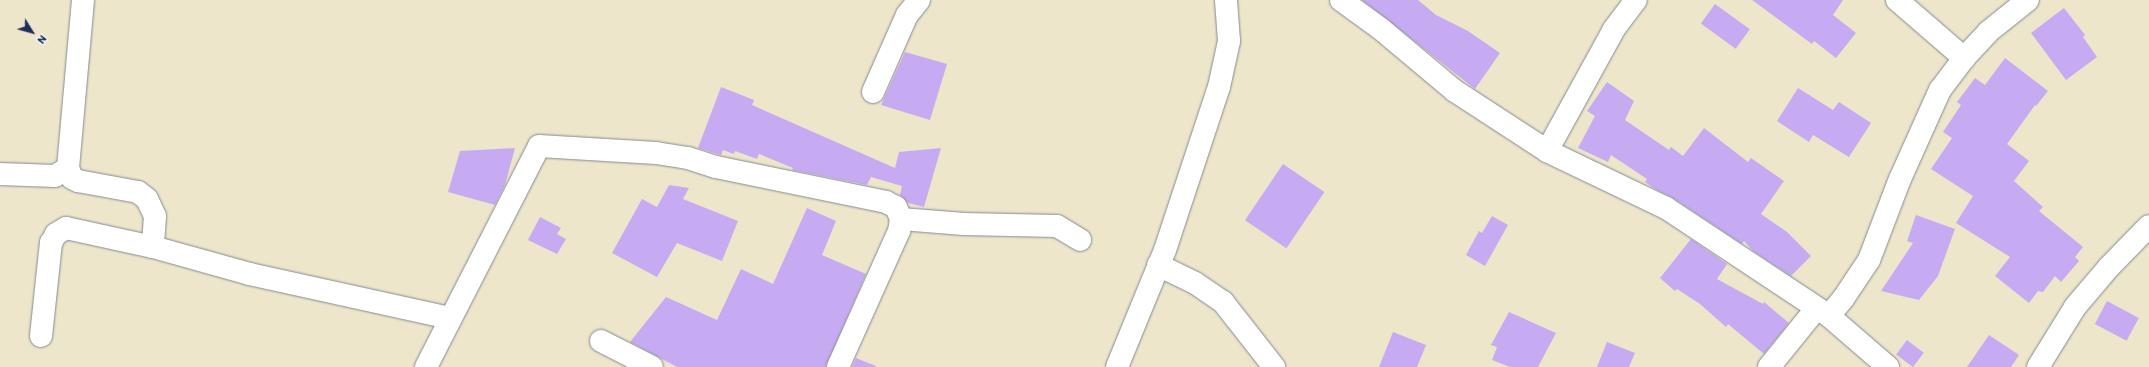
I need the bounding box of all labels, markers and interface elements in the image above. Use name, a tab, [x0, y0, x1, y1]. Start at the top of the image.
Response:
north arrow	[12, 12, 52, 52]
text: N	[35, 33, 49, 46]

